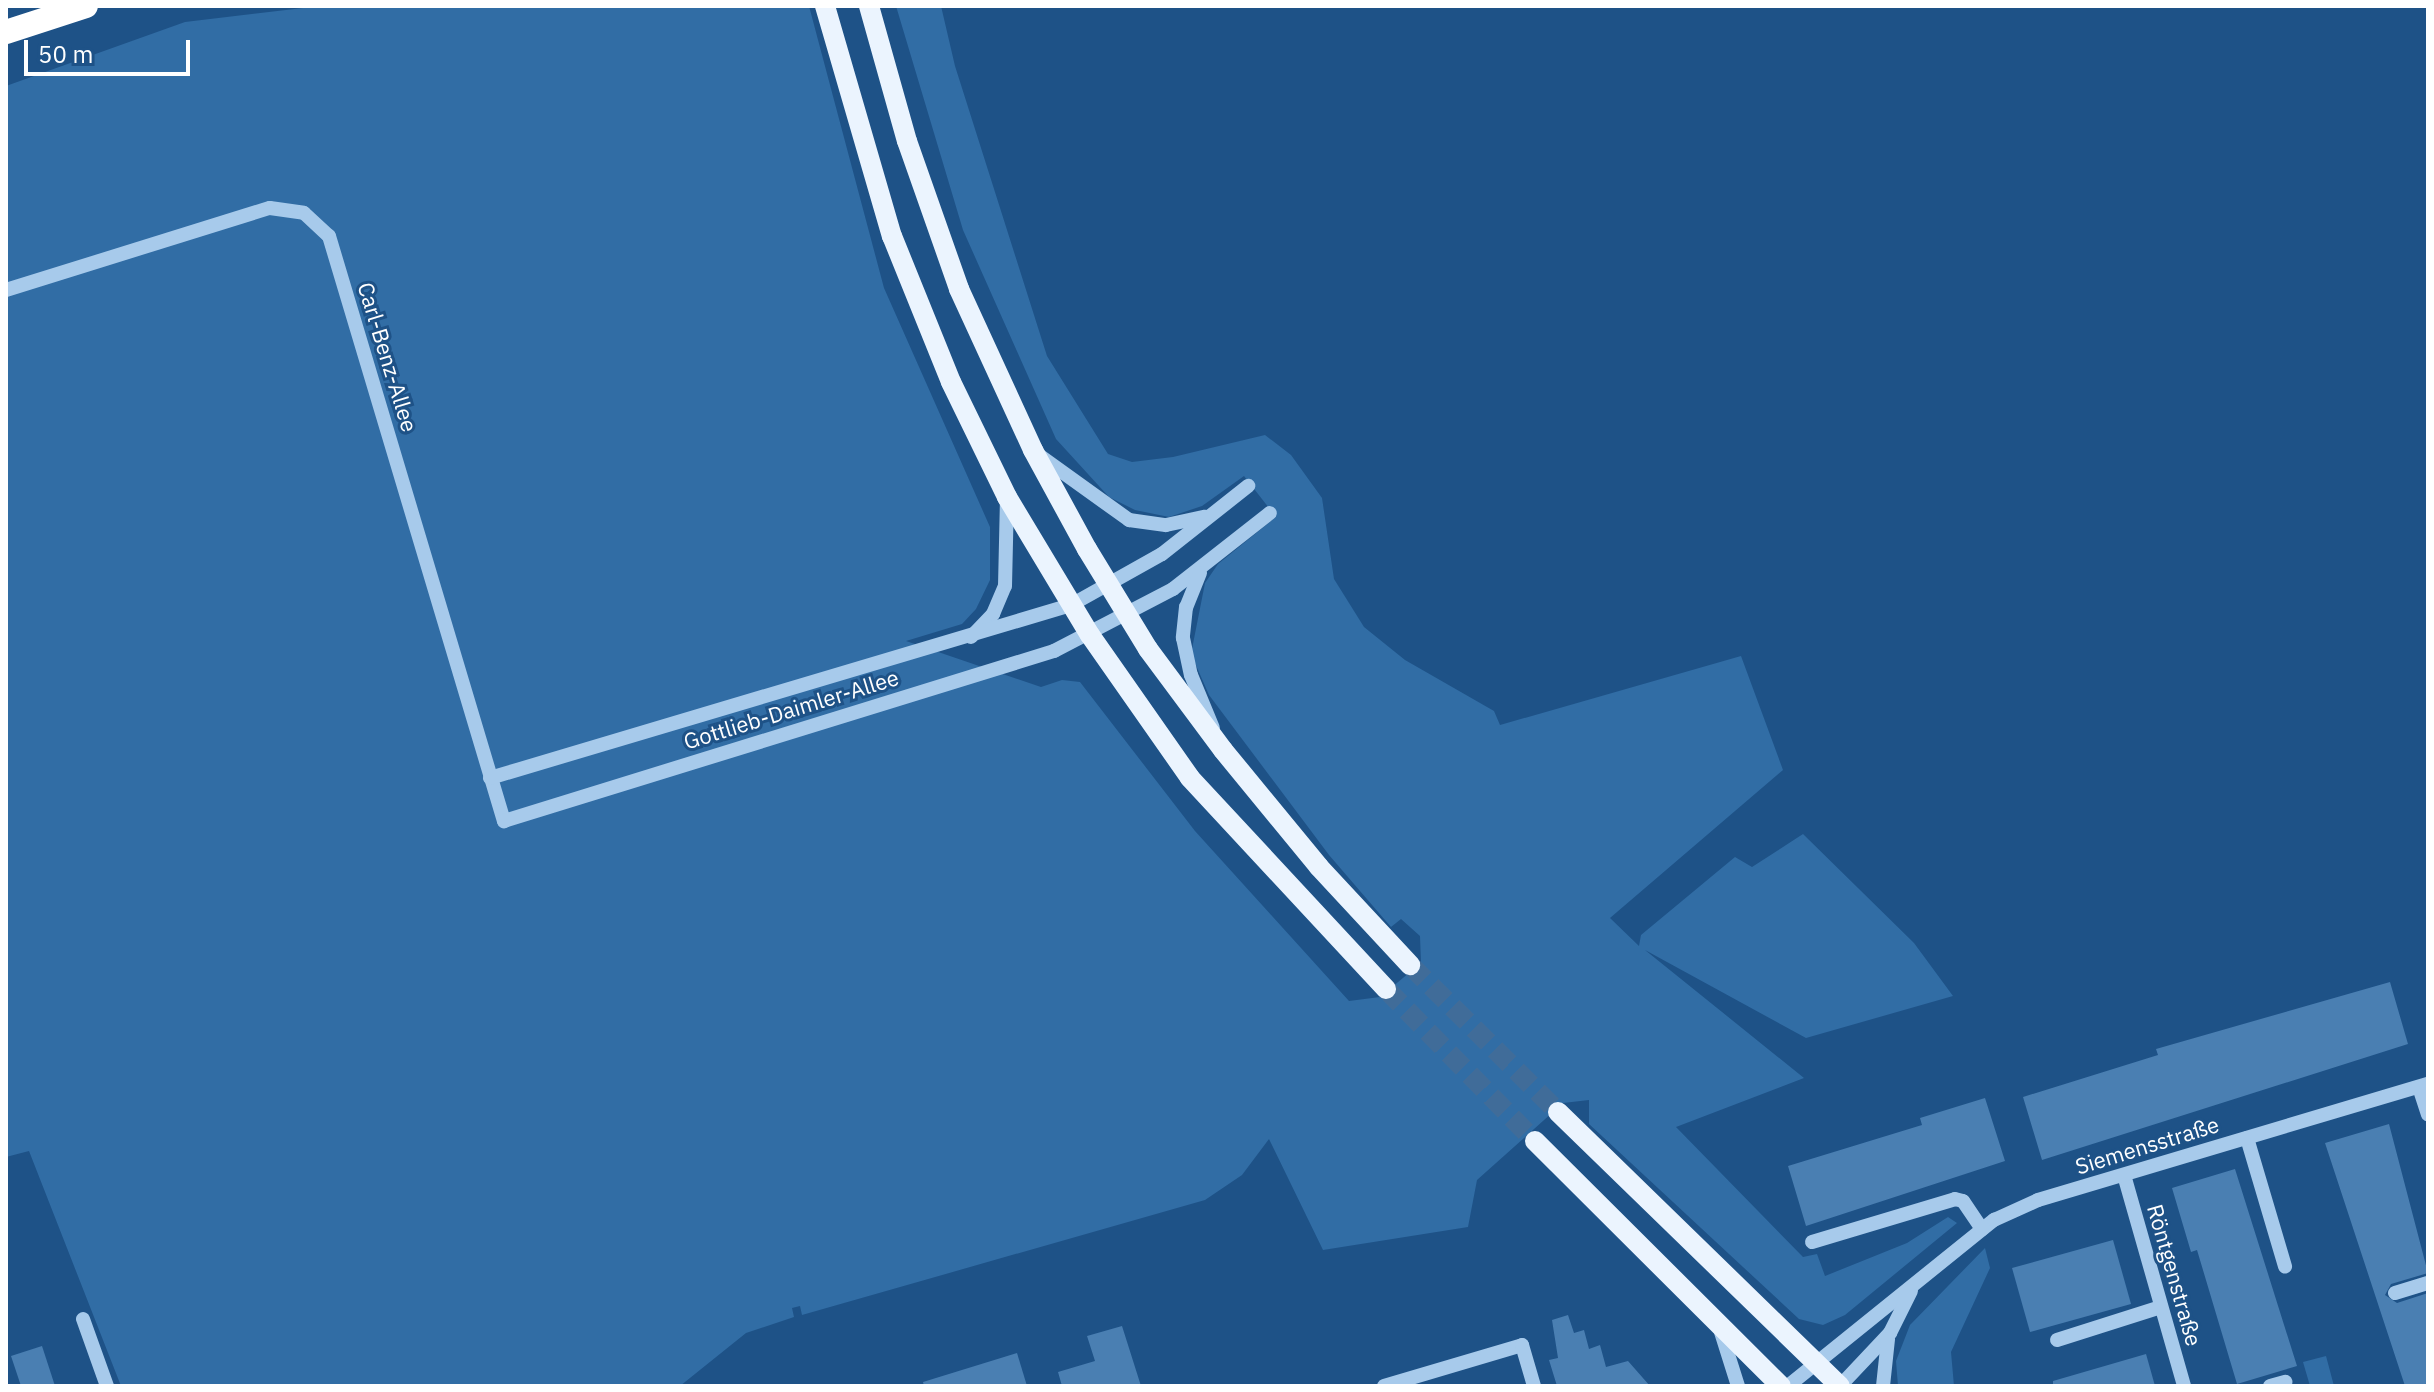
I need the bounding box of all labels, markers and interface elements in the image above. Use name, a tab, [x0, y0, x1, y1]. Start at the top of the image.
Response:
scale bar	[28, 24, 194, 74]
text: 50 m	[38, 38, 93, 70]
street label: Carl-Benz-Allee	[353, 279, 423, 435]
street label: Gottlieb-Daimler-Allee	[680, 664, 902, 754]
street label: Siemensstraße	[2072, 1111, 2222, 1179]
street label: Röntgenstraße	[2142, 1201, 2208, 1349]

